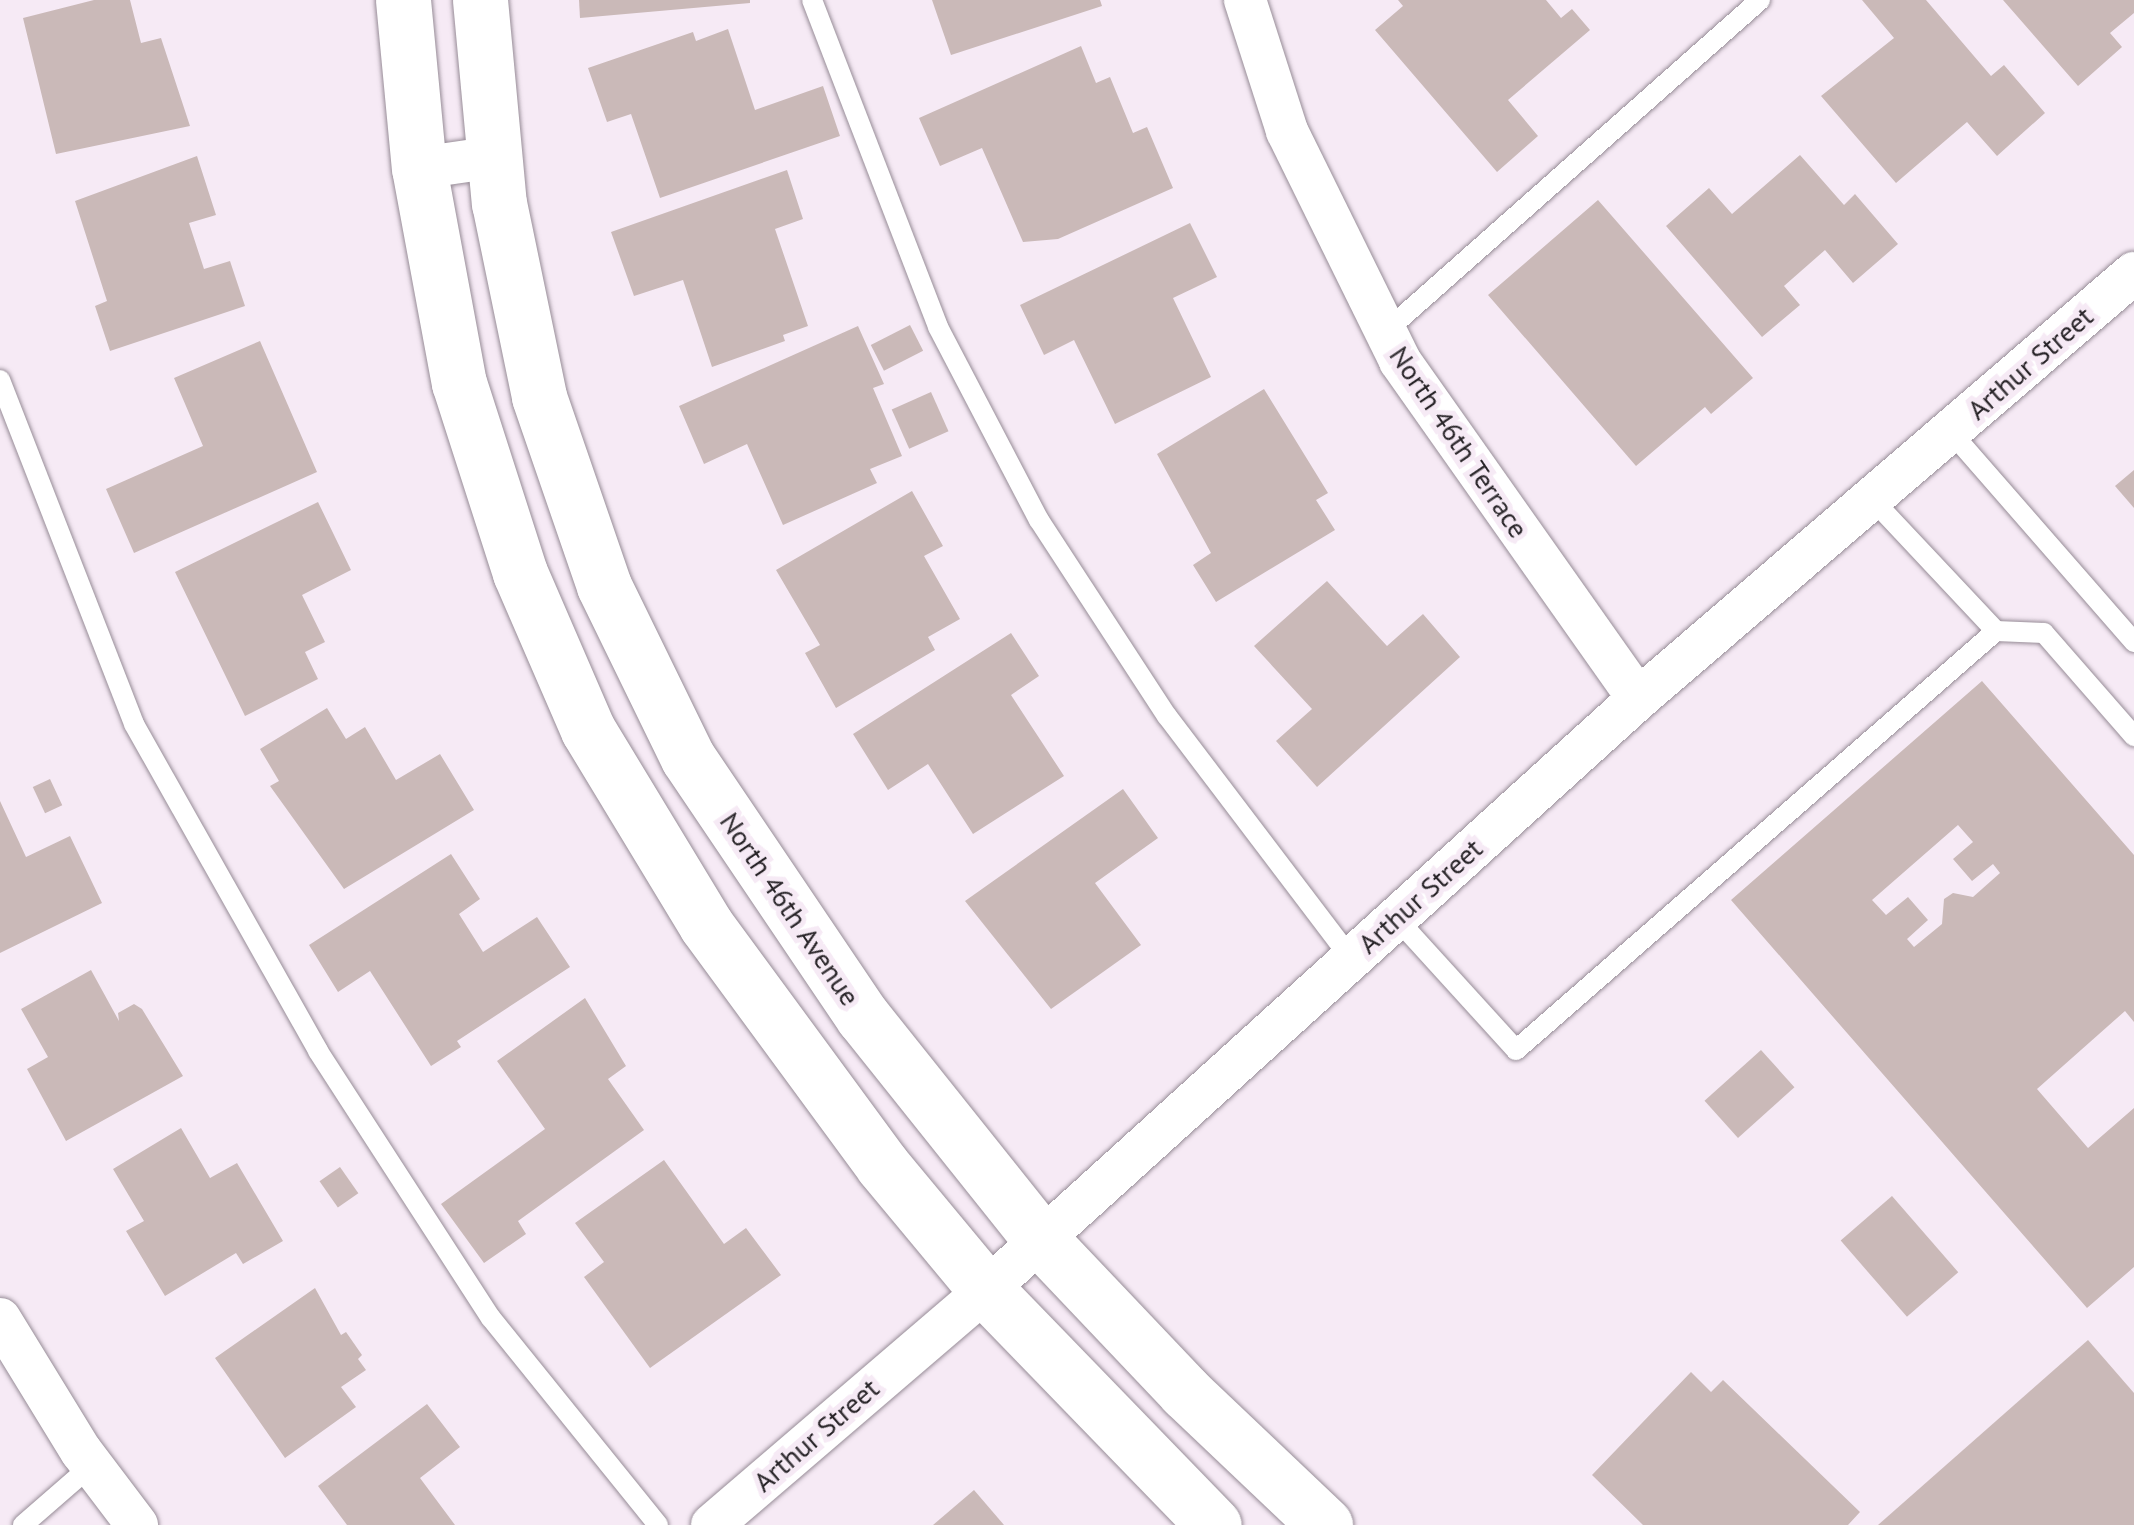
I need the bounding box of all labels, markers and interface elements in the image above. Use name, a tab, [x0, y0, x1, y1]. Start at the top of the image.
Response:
street label: Arthur Street	[1960, 299, 2100, 427]
street label: North 46th Terrace	[1382, 339, 1536, 545]
street label: North 46th Avenue	[713, 806, 867, 1012]
street label: Arthur Street	[1351, 832, 1489, 960]
street label: Arthur Street	[746, 1371, 886, 1499]

